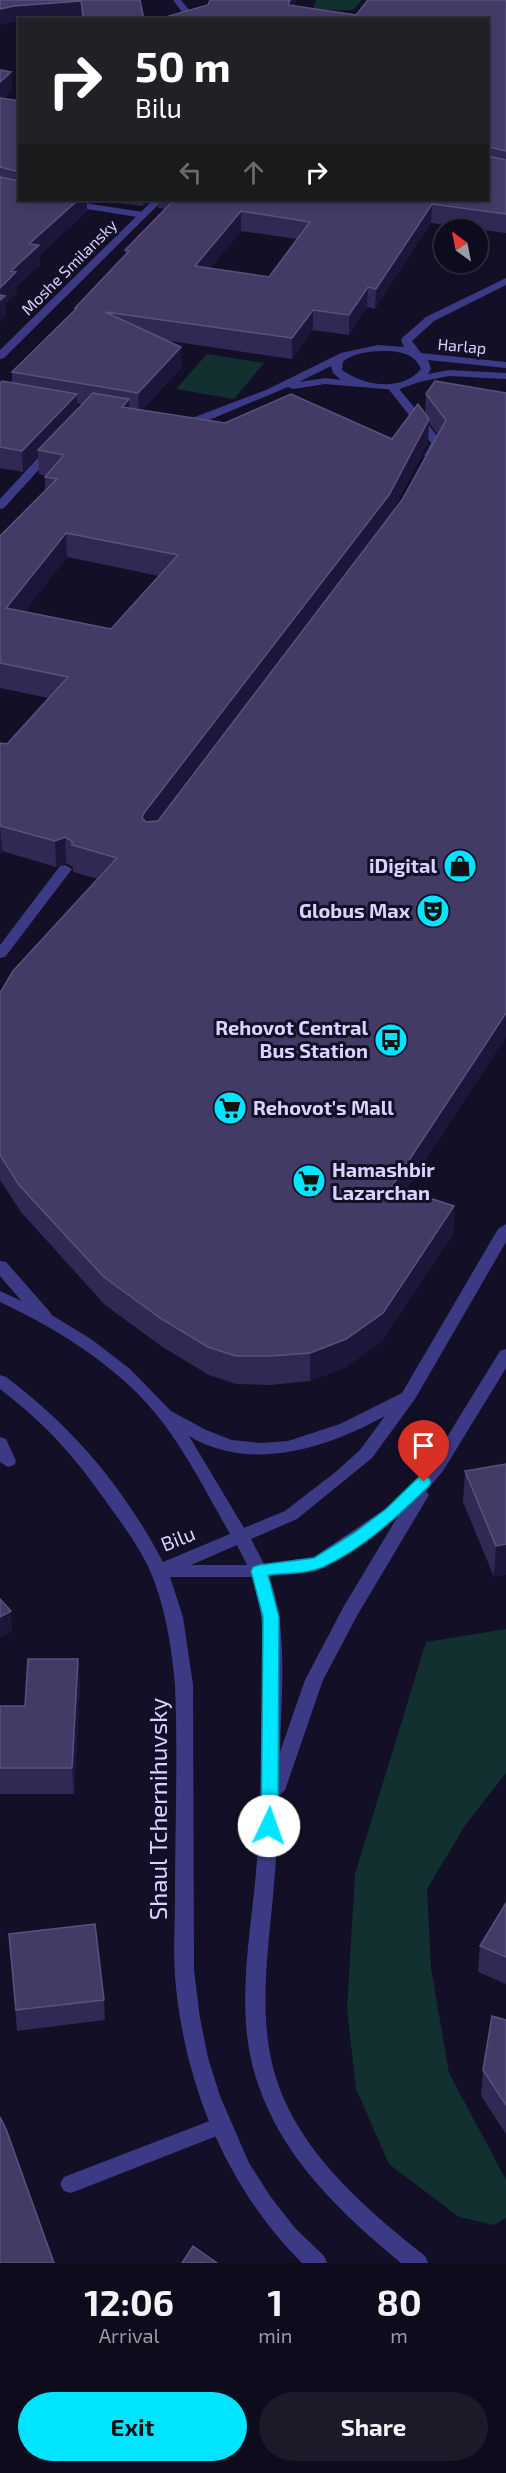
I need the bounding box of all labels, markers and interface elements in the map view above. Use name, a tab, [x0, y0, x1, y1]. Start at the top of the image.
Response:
text: 50 m	[135, 40, 231, 90]
icon: right	[36, 42, 114, 120]
text: Bilu	[135, 91, 182, 123]
icon: left	[174, 156, 207, 189]
icon: ahead	[237, 156, 270, 189]
icon: right	[300, 156, 333, 189]
street label: Moshe Smilansky	[17, 215, 121, 318]
north arrow	[434, 219, 488, 273]
map controls	[434, 219, 488, 273]
street label: Harlap	[437, 334, 487, 357]
shop icon: iDigital	[442, 848, 478, 884]
place label: iDigital	[369, 853, 437, 877]
theatre icon: Globus Max	[415, 893, 451, 929]
place label: Globus Max	[299, 898, 411, 922]
place label: Rehovot Central Bus Station	[215, 1015, 368, 1062]
bus stop icon: Rehovot Central Bus Station	[373, 1022, 409, 1058]
supermarket icon: Rehovot's Mall	[212, 1090, 248, 1126]
place label: Rehovot's Mall	[253, 1095, 394, 1119]
place label: Hamashbir Lazarchan	[332, 1157, 435, 1204]
supermarket icon: Hamashbir Lazarchan	[291, 1163, 327, 1199]
pin	[398, 1420, 449, 1482]
icon: arrive	[407, 1429, 440, 1462]
street label: Bilu	[157, 1520, 198, 1556]
street label: Shaul Tchernihuvsky	[143, 1698, 172, 1920]
position arrow	[237, 1794, 301, 1858]
text: 12:06	[84, 2280, 174, 2323]
text: 1	[267, 2280, 283, 2323]
text: 80	[377, 2280, 422, 2323]
text: Arrival	[99, 2323, 160, 2347]
text: min	[258, 2323, 292, 2347]
text: m	[390, 2323, 408, 2347]
button: Exit	[18, 2392, 247, 2461]
button: Share	[259, 2392, 488, 2461]

